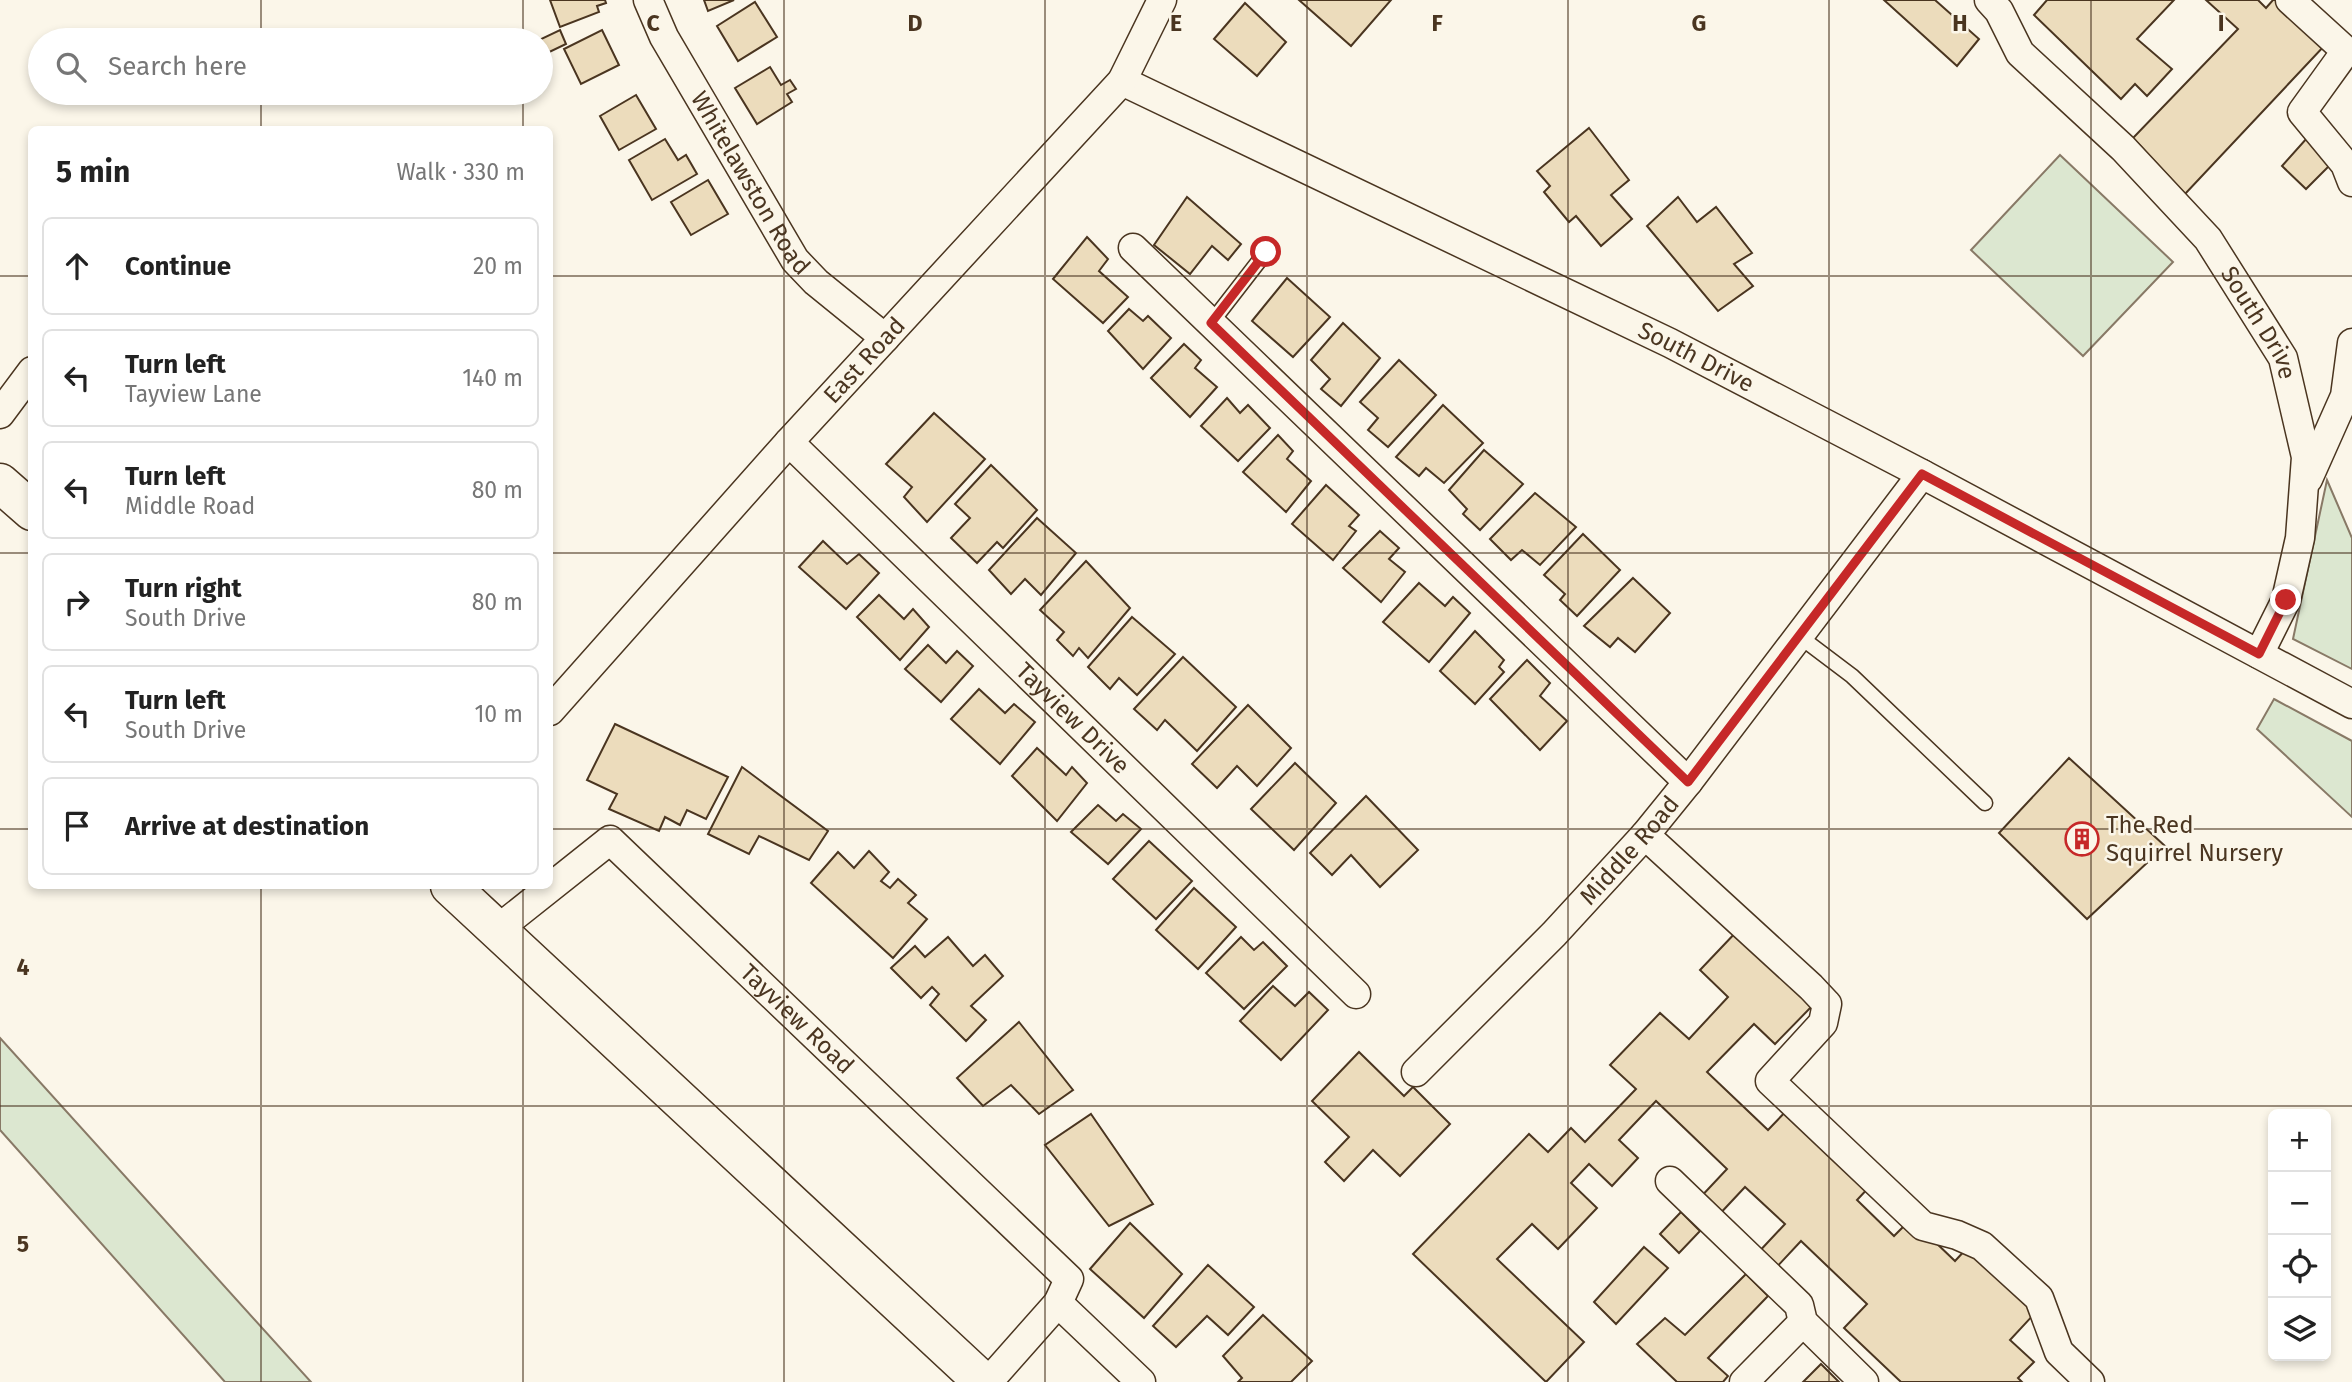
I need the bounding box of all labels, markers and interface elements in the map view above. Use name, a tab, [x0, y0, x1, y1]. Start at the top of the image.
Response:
text: C	[646, 9, 660, 37]
text: D	[908, 9, 923, 37]
text: E	[1170, 9, 1182, 37]
text: F	[1431, 9, 1443, 37]
text: G	[1692, 9, 1706, 37]
text: H	[1952, 9, 1968, 37]
text: I	[2218, 9, 2224, 37]
search box	[28, 28, 553, 105]
icon: search	[52, 48, 90, 86]
text: Search here	[108, 51, 247, 82]
street label: Whitelawston Road	[685, 86, 816, 281]
text: 5 min	[56, 154, 130, 190]
text: Walk · 330 m	[397, 158, 525, 186]
route start	[1250, 236, 1281, 267]
icon: ahead	[58, 247, 96, 285]
text: Continue	[125, 251, 231, 282]
text: 20 m	[473, 252, 523, 280]
street label: South Drive	[2215, 261, 2301, 382]
street label: East Road	[818, 311, 911, 409]
street label: South Drive	[1634, 316, 1759, 398]
text: Turn left	[125, 349, 226, 380]
icon: left	[58, 359, 96, 397]
text: 140 m	[462, 364, 523, 392]
text: Tayview Lane	[125, 380, 262, 408]
text: Turn left	[125, 461, 226, 492]
icon: left	[58, 471, 96, 509]
text: 80 m	[472, 476, 523, 504]
text: Middle Road	[125, 492, 255, 520]
text: Turn right	[125, 573, 242, 604]
icon: right	[58, 583, 96, 621]
route end	[2270, 584, 2301, 615]
text: 80 m	[472, 588, 523, 616]
text: South Drive	[125, 604, 246, 632]
street label: Tayview Drive	[1010, 657, 1135, 780]
text: Turn left	[125, 685, 226, 716]
icon: left	[58, 695, 96, 733]
text: 10 m	[474, 700, 523, 728]
text: South Drive	[125, 716, 246, 744]
street label: Middle Road	[1574, 790, 1685, 910]
icon: arrive	[58, 807, 96, 845]
text: Arrive at destination	[125, 811, 369, 842]
place label: The Red Squirrel Nursery	[2106, 811, 2283, 867]
building icon: The Red Squirrel Nursery	[2063, 820, 2101, 858]
text: 4	[17, 953, 30, 981]
street label: Tayview Road	[735, 958, 860, 1080]
map controls	[2268, 1109, 2331, 1361]
button: +	[2268, 1109, 2331, 1172]
button: −	[2268, 1172, 2331, 1235]
text: 5	[17, 1230, 29, 1258]
button: locate	[2268, 1235, 2331, 1298]
button: layers	[2268, 1298, 2331, 1361]

